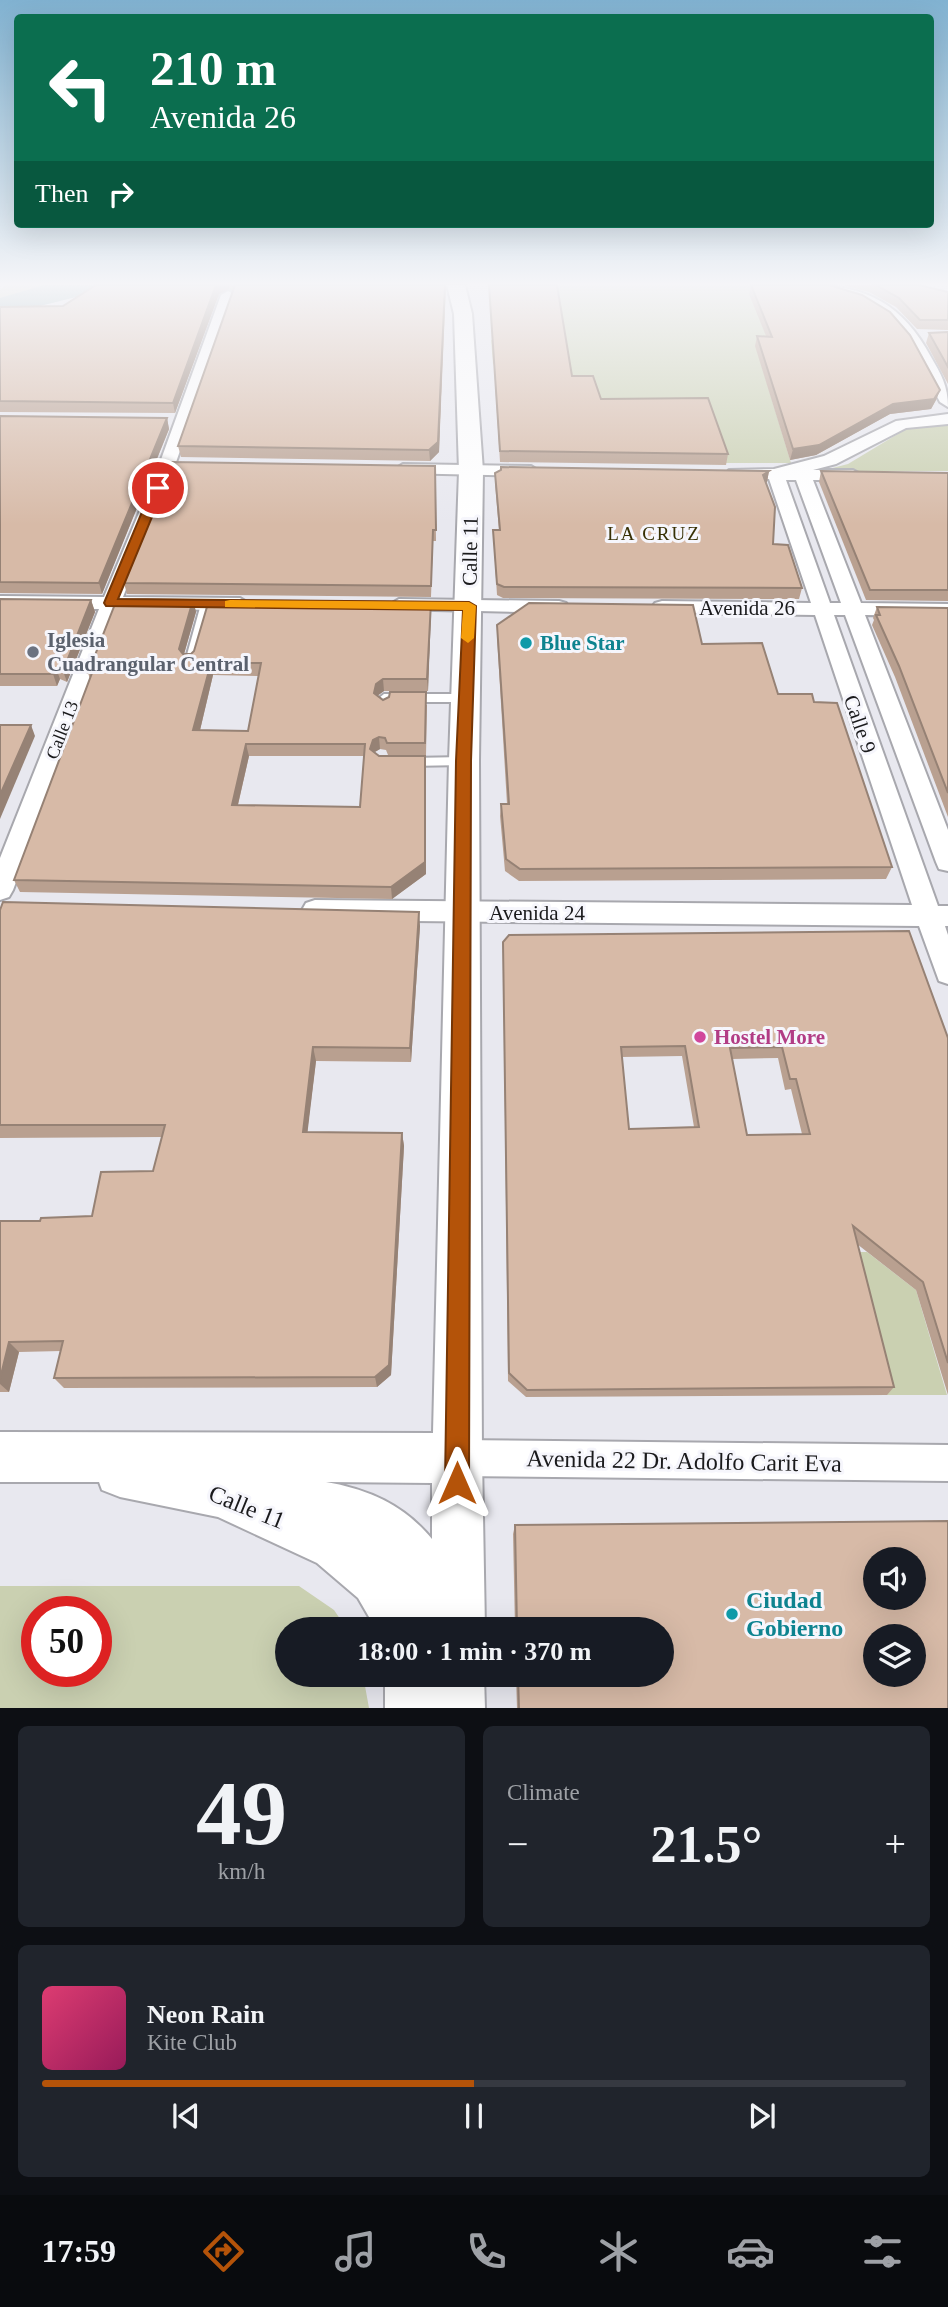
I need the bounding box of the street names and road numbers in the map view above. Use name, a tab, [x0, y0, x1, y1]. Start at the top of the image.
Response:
street label: Calle 11	[457, 516, 483, 586]
street label: Avenida 26	[699, 596, 795, 620]
street label: Calle 9	[839, 692, 881, 756]
street label: Calle 13	[42, 698, 82, 762]
street label: Avenida 24	[489, 901, 585, 925]
street label: Avenida 22 Dr. Adolfo Carit Eva	[526, 1445, 842, 1477]
street label: Calle 11	[205, 1480, 289, 1534]

